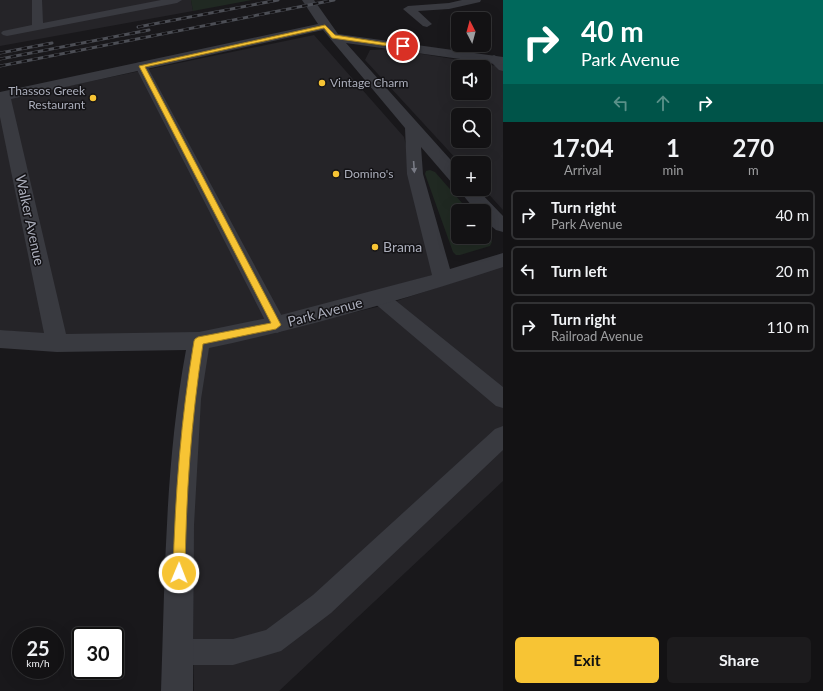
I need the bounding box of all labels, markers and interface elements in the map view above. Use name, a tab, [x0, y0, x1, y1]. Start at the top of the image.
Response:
north arrow	[451, 12, 491, 52]
map controls	[451, 12, 491, 244]
text: 40 m	[581, 14, 644, 48]
icon: right	[515, 16, 567, 68]
pin	[386, 29, 420, 63]
icon: arrive	[392, 35, 414, 57]
text: Park Avenue	[581, 48, 680, 70]
button: sound	[451, 60, 491, 100]
place label: Vintage Charm	[330, 75, 408, 90]
marker: Vintage Charm	[317, 78, 327, 88]
place label: Thassos Greek Restaurant	[8, 83, 86, 112]
icon: left	[610, 92, 632, 114]
icon: ahead	[652, 92, 674, 114]
icon: right	[694, 92, 716, 114]
marker: Thassos Greek Restaurant	[88, 93, 98, 103]
button: search	[451, 108, 491, 148]
text: 17:04	[552, 133, 614, 162]
text: 1	[666, 133, 680, 162]
text: 270	[732, 133, 774, 162]
button: +	[451, 156, 491, 196]
one-way arrow	[411, 161, 418, 173]
text: Arrival	[564, 162, 601, 178]
text: min	[663, 162, 684, 178]
text: m	[748, 162, 759, 178]
place label: Domino's	[344, 166, 393, 181]
marker: Domino's	[331, 169, 341, 179]
street label: Walker Avenue	[13, 173, 48, 267]
text: Turn right	[551, 198, 616, 216]
button: −	[451, 204, 491, 244]
icon: right	[517, 204, 539, 226]
text: 40 m	[775, 206, 809, 224]
text: Park Avenue	[551, 216, 622, 232]
place label: Brama	[383, 238, 422, 255]
marker: Brama	[370, 242, 380, 252]
icon: left	[517, 260, 539, 282]
text: Turn left	[551, 262, 607, 280]
text: 20 m	[775, 262, 809, 280]
street label: Park Avenue	[286, 293, 364, 330]
text: Turn right	[551, 310, 616, 328]
icon: right	[517, 316, 539, 338]
text: 110 m	[767, 318, 809, 336]
text: Railroad Avenue	[551, 328, 643, 344]
position arrow	[158, 552, 200, 594]
speed limit sign: 30	[72, 627, 124, 679]
text: 25	[26, 636, 50, 660]
button: Exit	[515, 637, 659, 683]
button: Share	[667, 637, 811, 683]
text: km/h	[26, 657, 50, 669]

